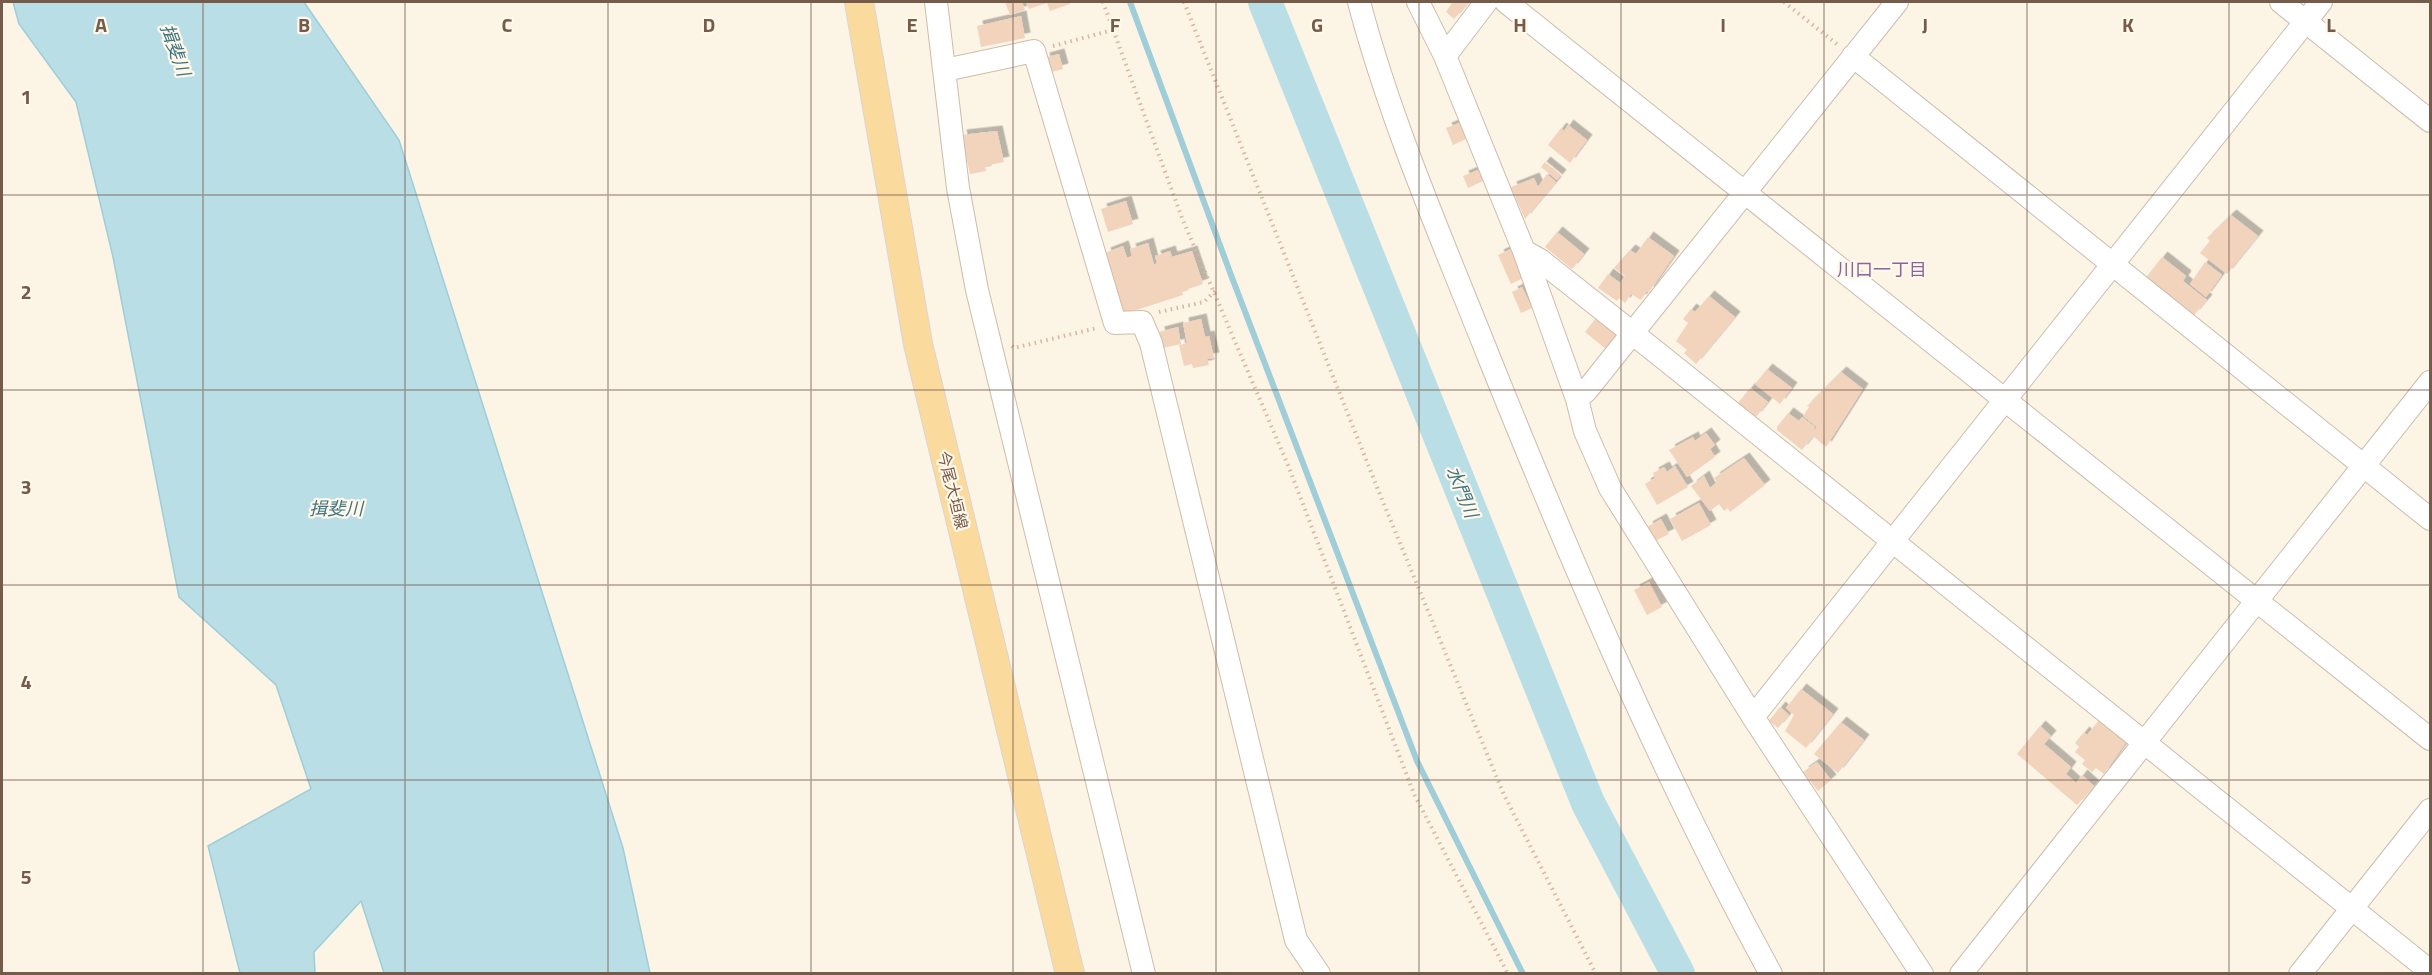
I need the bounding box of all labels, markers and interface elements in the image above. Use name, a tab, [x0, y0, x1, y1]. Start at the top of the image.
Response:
text: A	[95, 9, 107, 40]
text: B	[298, 9, 310, 40]
text: C	[502, 9, 513, 40]
text: D	[703, 9, 715, 40]
text: E	[906, 9, 918, 40]
text: F	[1110, 9, 1121, 40]
text: G	[1311, 9, 1323, 40]
text: H	[1513, 9, 1527, 40]
text: I	[1720, 9, 1726, 40]
text: J	[1922, 9, 1928, 40]
text: K	[2122, 9, 2134, 40]
text: L	[2326, 9, 2336, 40]
water label: 揖斐川	[154, 20, 198, 82]
text: 1	[20, 81, 32, 112]
district label: 川口一丁目	[1837, 256, 1927, 283]
text: 2	[20, 276, 32, 307]
street label: 今尾大垣線	[932, 448, 974, 532]
water label: 水門川	[1440, 462, 1486, 524]
text: 3	[20, 471, 32, 502]
water label: 揖斐川	[309, 495, 365, 522]
text: 4	[20, 666, 32, 697]
text: 5	[20, 861, 32, 892]

